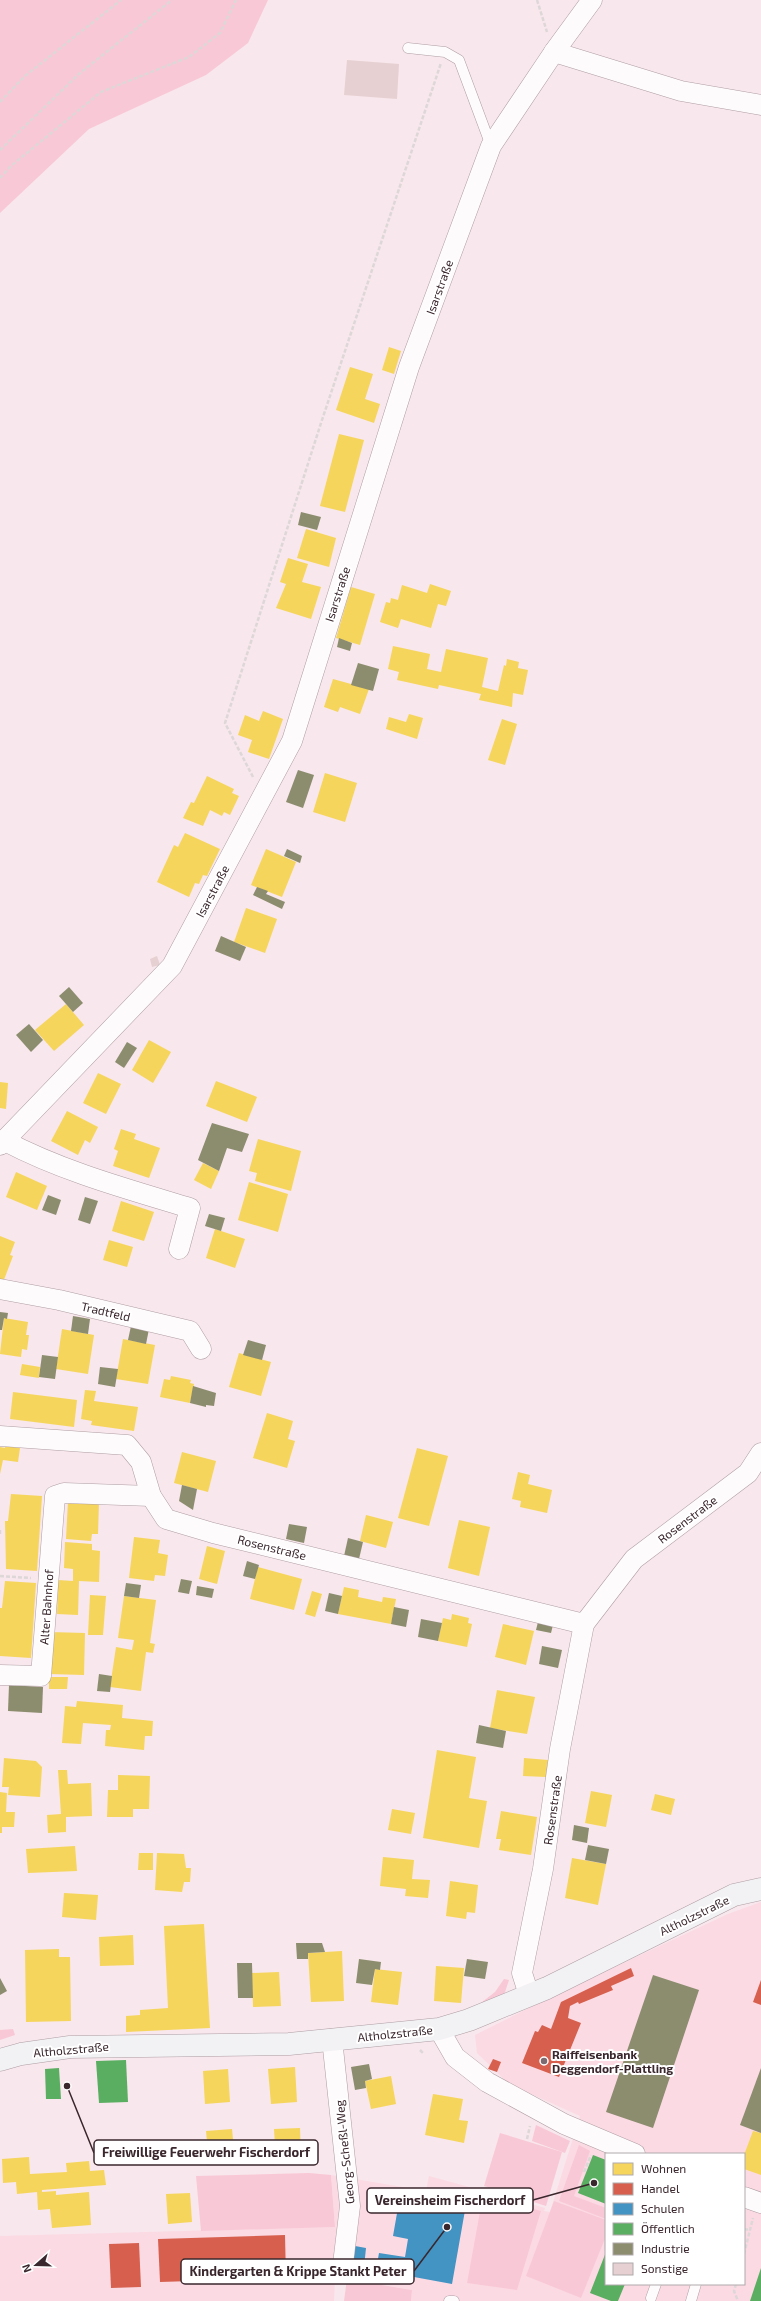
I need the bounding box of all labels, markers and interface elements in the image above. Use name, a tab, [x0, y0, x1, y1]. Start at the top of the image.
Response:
street label: Isarstraße	[423, 258, 455, 316]
street label: Isarstraße	[321, 565, 353, 623]
street label: Isarstraße	[192, 862, 232, 920]
street label: Tradtfeld	[80, 1299, 132, 1323]
street label: Rosenstraße	[655, 1492, 719, 1546]
street label: Rosenstraße	[236, 1532, 308, 1562]
street label: Alter Bahnhof	[36, 1568, 56, 1645]
street label: Rosenstraße	[540, 1774, 564, 1846]
street label: Altholzstraße	[657, 1892, 731, 1938]
street label: Altholzstraße	[357, 2022, 433, 2044]
street label: Altholzstraße	[33, 2039, 109, 2059]
place label: Raiffeisenbank Deggendorf-Plattling	[552, 2047, 673, 2075]
marker: Raiffeisenbank Deggendorf-Plattling	[539, 2056, 549, 2066]
street label: Georg-Scheßl-Weg	[332, 2099, 356, 2205]
callout: Freiwillige Feuerwehr Fischerdorf	[94, 2140, 318, 2165]
text: Freiwillige Feuerwehr Fischerdorf	[102, 2144, 311, 2160]
legend	[605, 2153, 745, 2285]
text: Wohnen	[641, 2161, 686, 2175]
text: Handel	[641, 2181, 680, 2195]
callout: Vereinsheim Fischerdorf	[367, 2188, 533, 2213]
text: Vereinsheim Fischerdorf	[375, 2192, 526, 2208]
text: Schulen	[641, 2201, 684, 2215]
text: Öffentlich	[641, 2221, 695, 2235]
text: Industrie	[641, 2241, 690, 2255]
north arrow	[16, 2245, 56, 2285]
callout: Kindergarten & Krippe Stankt Peter	[181, 2259, 414, 2284]
text: Sonstige	[641, 2261, 688, 2275]
text: N	[19, 2263, 34, 2275]
text: Kindergarten & Krippe Stankt Peter	[190, 2263, 407, 2279]

